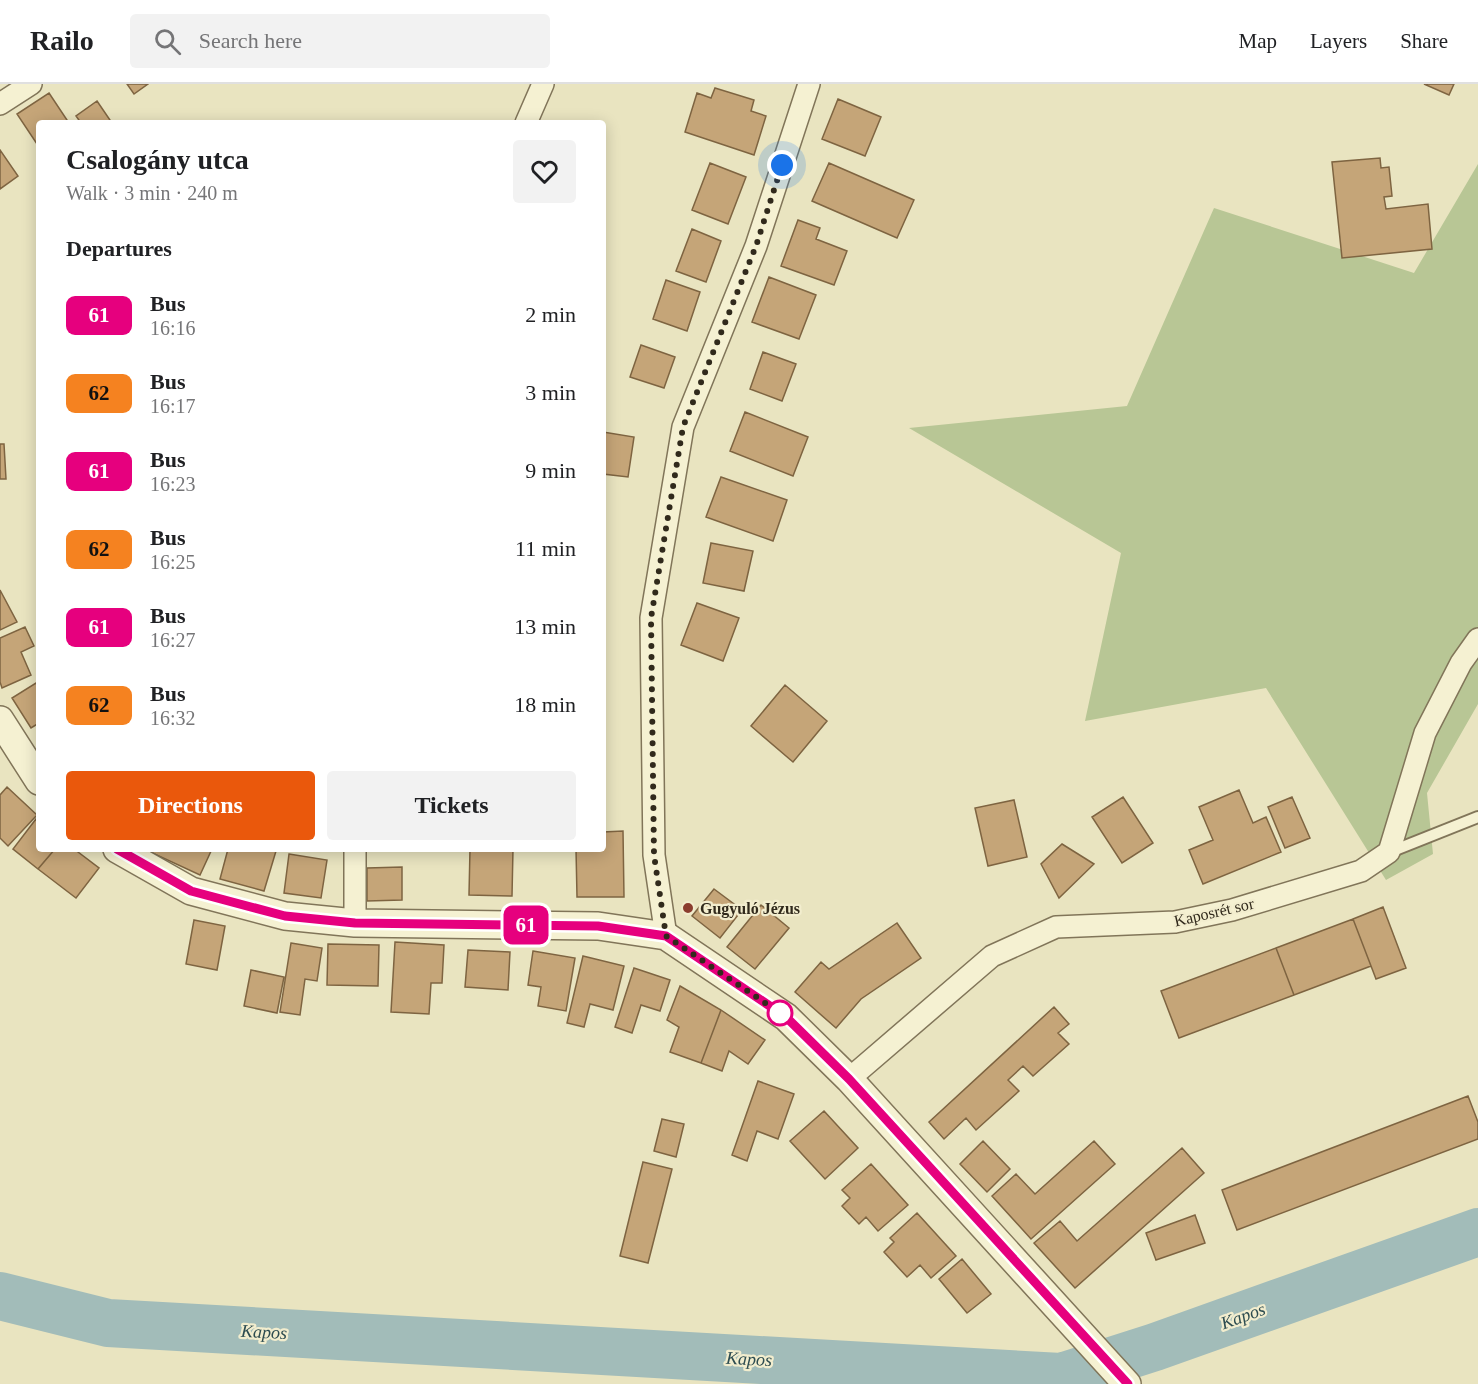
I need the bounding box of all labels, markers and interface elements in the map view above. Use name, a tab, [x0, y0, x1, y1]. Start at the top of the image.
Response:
search box	[130, 14, 550, 68]
text: Railo	[30, 25, 94, 56]
icon: search	[151, 25, 184, 58]
text: Search here	[199, 28, 302, 53]
text: Map	[1239, 29, 1277, 53]
text: Layers	[1310, 29, 1367, 53]
text: Share	[1400, 29, 1448, 53]
button: heart	[513, 140, 576, 203]
text: Csalogány utca	[66, 144, 249, 175]
your location	[767, 150, 797, 180]
text: Walk · 3 min · 240 m	[66, 182, 238, 204]
text: Departures	[66, 236, 172, 261]
text: Bus	[150, 291, 185, 316]
text: 2 min	[525, 302, 576, 327]
text: 61	[89, 303, 110, 327]
text: 16:16	[150, 317, 196, 339]
text: Bus	[150, 369, 185, 394]
text: 3 min	[525, 380, 576, 405]
text: 62	[89, 381, 110, 405]
text: 16:17	[150, 395, 196, 417]
text: Bus	[150, 447, 185, 472]
text: 9 min	[525, 458, 576, 483]
text: 61	[89, 459, 110, 483]
text: 16:23	[150, 473, 196, 495]
text: Bus	[150, 525, 185, 550]
text: 11 min	[515, 536, 576, 561]
text: 62	[89, 537, 110, 561]
text: 16:25	[150, 551, 196, 573]
text: Bus	[150, 603, 185, 628]
text: 13 min	[514, 614, 576, 639]
text: 61	[89, 615, 110, 639]
text: 16:27	[150, 629, 196, 651]
text: Bus	[150, 681, 185, 706]
text: 18 min	[514, 692, 576, 717]
text: 62	[89, 693, 110, 717]
text: 16:32	[150, 707, 196, 729]
button: Directions	[66, 771, 315, 840]
button: Tickets	[327, 771, 576, 840]
street label: Kaposrét sor	[1172, 894, 1256, 930]
place label: Gugyuló Jézus	[700, 900, 800, 918]
marker: Gugyuló Jézus	[681, 901, 695, 915]
line badge: 61	[499, 906, 553, 944]
text: 61	[516, 913, 537, 937]
unlabelled marker	[767, 1000, 793, 1026]
water label: Kapos	[1217, 1299, 1268, 1334]
water label: Kapos	[240, 1321, 287, 1343]
water label: Kapos	[725, 1348, 772, 1370]

